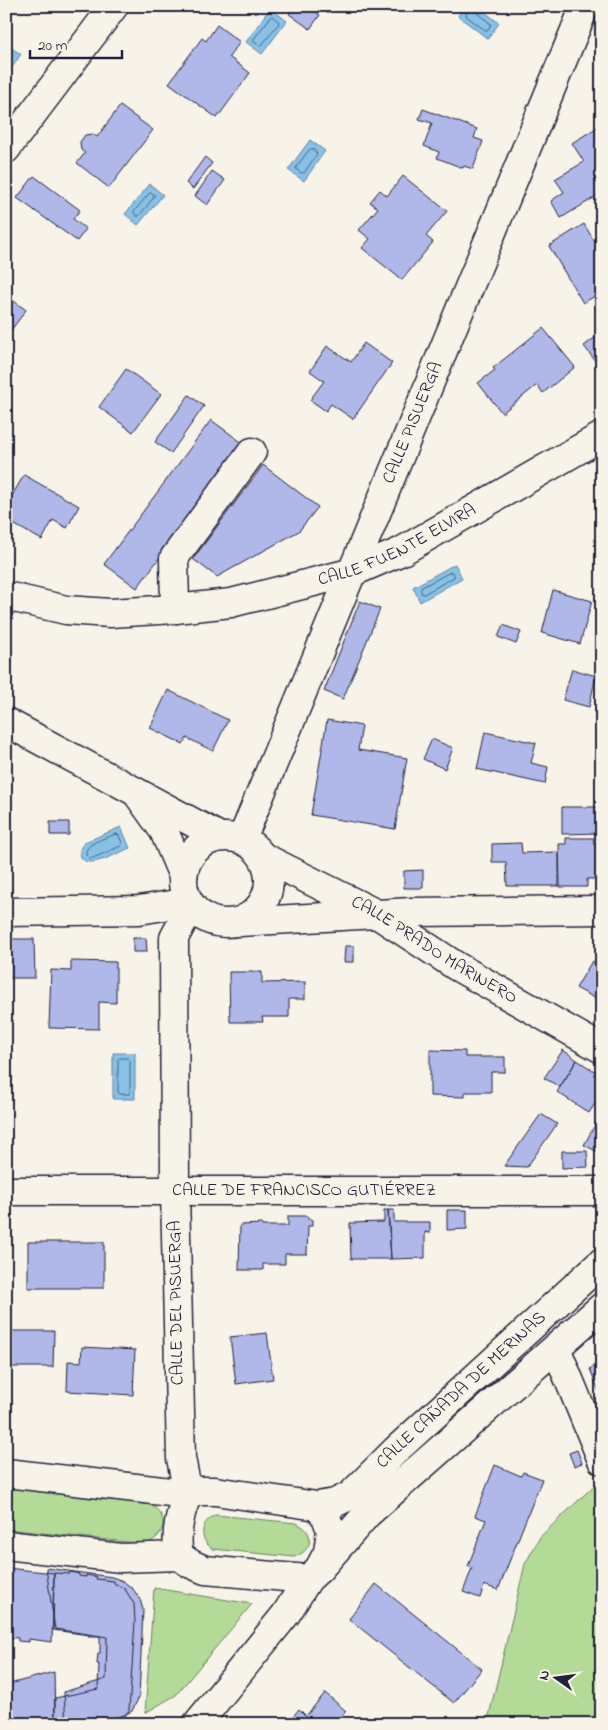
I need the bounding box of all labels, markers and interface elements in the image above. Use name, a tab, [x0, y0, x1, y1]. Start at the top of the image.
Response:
scale bar	[30, 28, 122, 60]
text: 20 m	[38, 35, 68, 57]
street label: CALLE PISUERGA	[377, 358, 450, 488]
street label: CALLE FUENTE ELVIRA	[315, 498, 481, 593]
street label: CALLE PRADO MARINERO	[346, 890, 522, 1011]
street label: CALLE DE FRANCISCO GUTIÉRREZ	[172, 1178, 436, 1204]
street label: CALLE DEL PISUERGA	[163, 1220, 191, 1386]
street label: CALLE CAÑADA DE MERINAS	[371, 1306, 552, 1475]
north arrow	[530, 1652, 580, 1702]
text: N	[534, 1668, 556, 1682]

